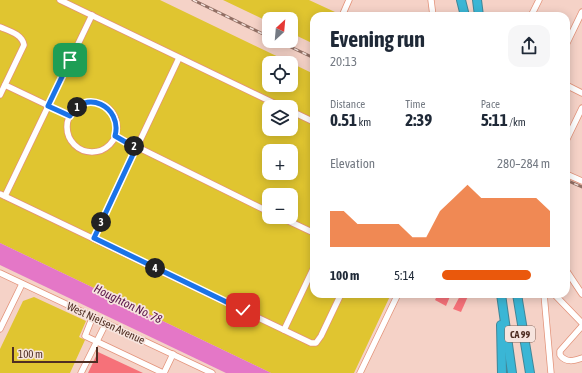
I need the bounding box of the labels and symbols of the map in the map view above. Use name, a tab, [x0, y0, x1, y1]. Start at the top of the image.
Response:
north arrow	[262, 12, 298, 48]
pin	[53, 43, 87, 77]
pin: 1	[67, 97, 87, 117]
pin: 2	[124, 136, 144, 156]
pin: 3	[91, 212, 111, 232]
pin: 4	[145, 258, 165, 278]
water label: Houghton No. 78	[92, 281, 165, 327]
pin	[226, 293, 260, 327]
street label: West Nielsen Avenue	[65, 300, 147, 346]
road number: CA 99	[505, 326, 535, 342]
scale bar	[12, 345, 98, 364]

